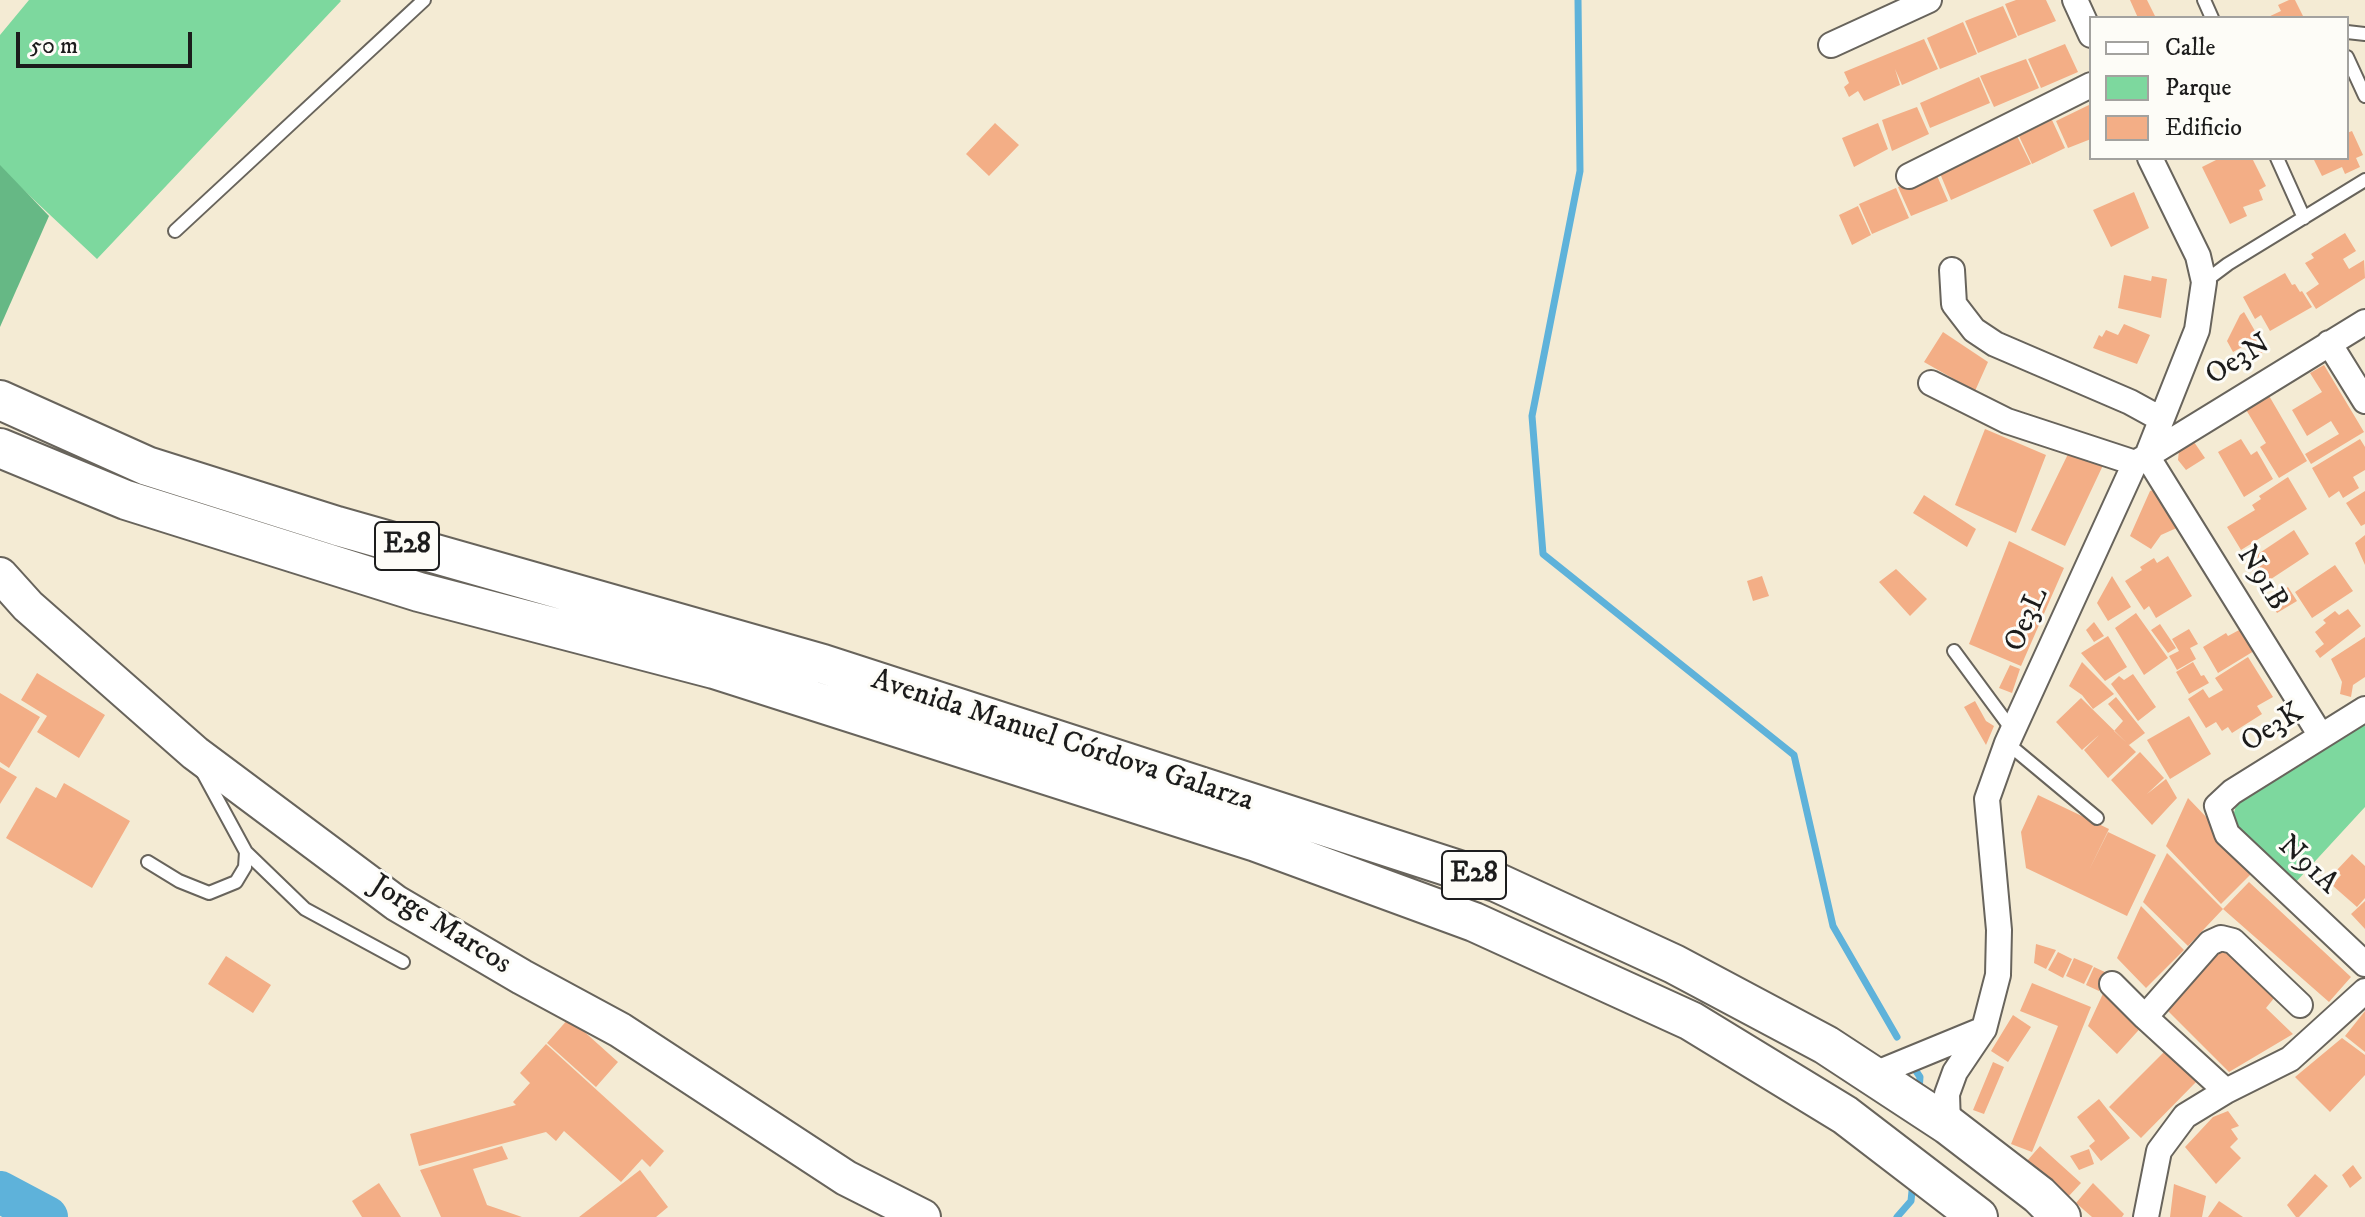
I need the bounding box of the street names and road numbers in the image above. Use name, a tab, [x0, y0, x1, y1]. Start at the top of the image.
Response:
street label: Oe3N	[2200, 327, 2278, 395]
road number: E28	[375, 522, 439, 570]
street label: N91B	[2227, 540, 2295, 618]
street label: Oe3L	[1998, 582, 2058, 658]
street label: Avenida Manuel Córdova Galarza	[866, 663, 1258, 821]
street label: Oe3K	[2235, 696, 2311, 762]
street label: N91A	[2269, 829, 2345, 903]
road number: E28	[1442, 851, 1506, 899]
street label: Jorge Marcos	[363, 869, 517, 983]

